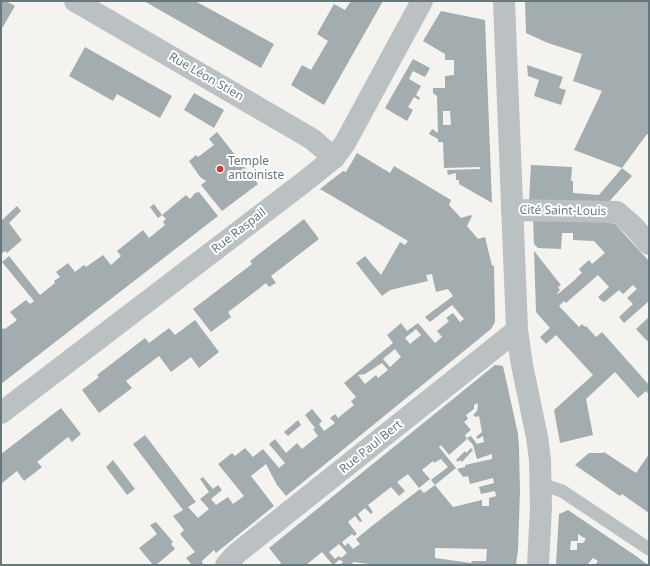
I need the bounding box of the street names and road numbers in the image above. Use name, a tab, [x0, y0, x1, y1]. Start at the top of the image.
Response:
street label: Rue Léon Stien	[166, 50, 246, 104]
street label: Cité Saint-Louis	[520, 203, 606, 219]
street label: Rue Raspail	[209, 205, 269, 257]
street label: Rue Paul Bert	[337, 417, 405, 477]

